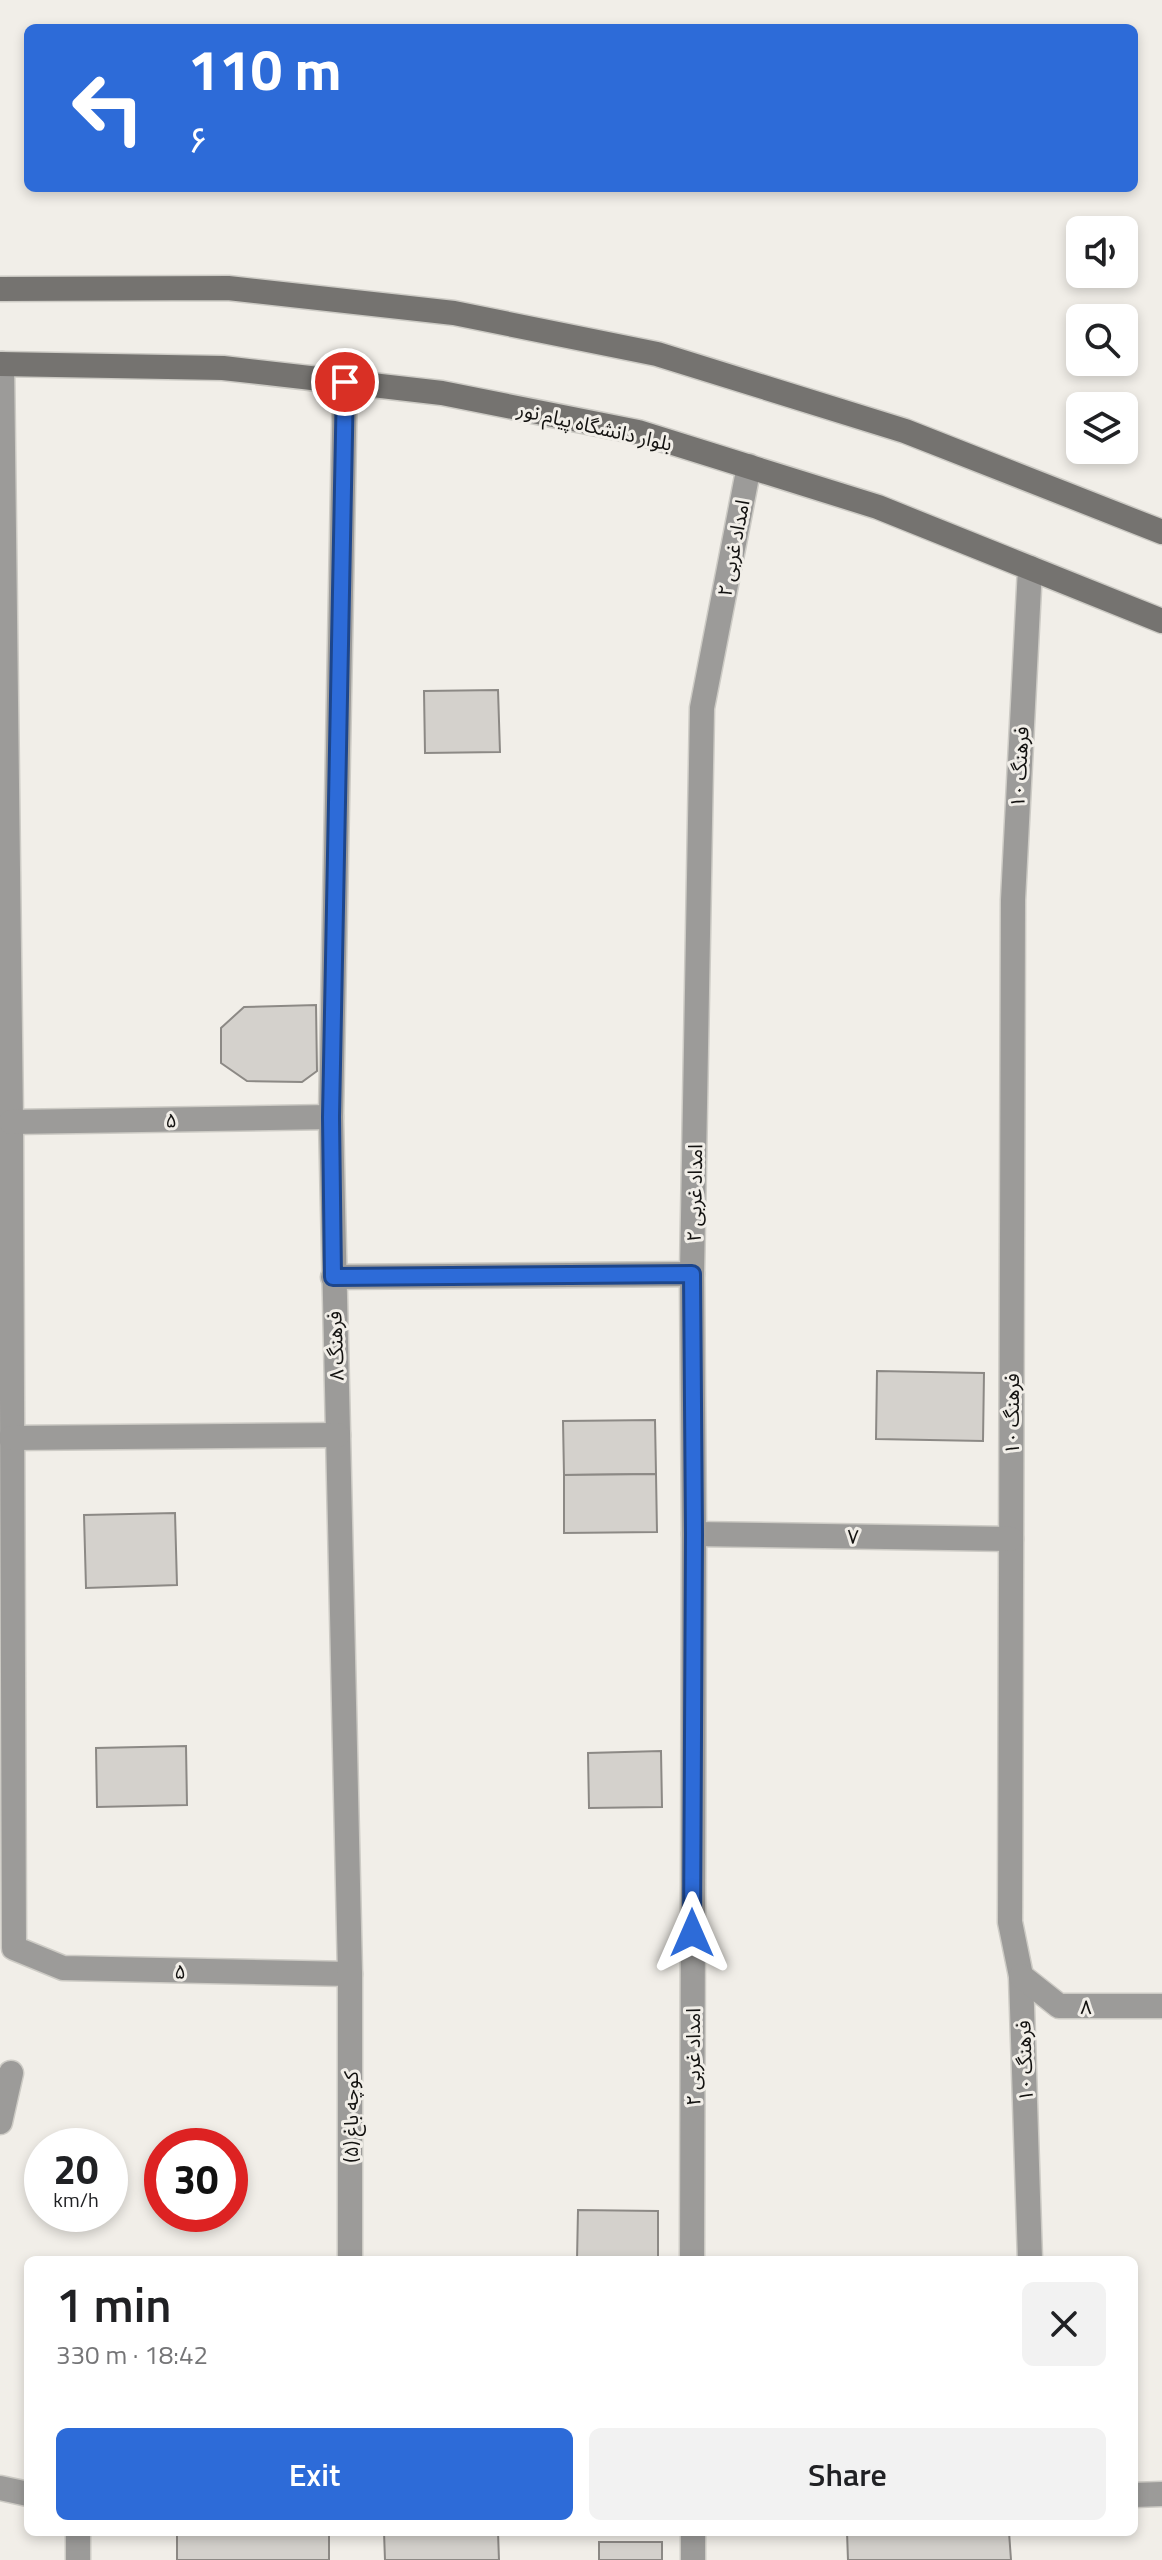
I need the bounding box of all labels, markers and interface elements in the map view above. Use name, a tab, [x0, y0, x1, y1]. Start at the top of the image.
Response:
text: 110 m	[188, 27, 341, 112]
icon: left	[56, 56, 160, 160]
text: ۶	[188, 112, 209, 167]
map controls	[1066, 216, 1138, 464]
button: sound	[1066, 216, 1138, 288]
button: search	[1066, 304, 1138, 376]
pin	[311, 348, 379, 416]
icon: arrive	[323, 360, 367, 404]
button: layers	[1066, 392, 1138, 464]
street label: بلوار دانشگاه پیام نور	[514, 393, 675, 459]
street label: امداد غربی ۲	[708, 497, 758, 599]
street label: فرهنگ ۱۰	[1001, 726, 1037, 808]
street label: ۵	[165, 1104, 177, 1136]
street label: امداد غربی ۲	[678, 1144, 710, 1242]
street label: فرهنگ ۸	[318, 1311, 352, 1381]
street label: فرهنگ ۱۰	[996, 1373, 1027, 1455]
street label: ۷	[847, 1520, 860, 1552]
position arrow	[650, 1891, 734, 1975]
street label: ۵	[174, 1955, 186, 1987]
street label: ۸	[1080, 1991, 1092, 2022]
street label: امداد غربی ۲	[677, 2008, 708, 2106]
street label: فرهنگ ۱۰	[1007, 2020, 1041, 2102]
street label: کوچه باغ (۵)	[335, 2071, 366, 2163]
speed limit sign: 30	[144, 2128, 248, 2232]
text: 20	[54, 2139, 98, 2200]
text: km/h	[53, 2184, 99, 2215]
text: 1 min	[56, 2268, 171, 2341]
button: close	[1022, 2282, 1106, 2366]
text: 330 m · 18:42	[56, 2335, 208, 2374]
button: Exit	[56, 2428, 573, 2520]
button: Share	[589, 2428, 1106, 2520]

